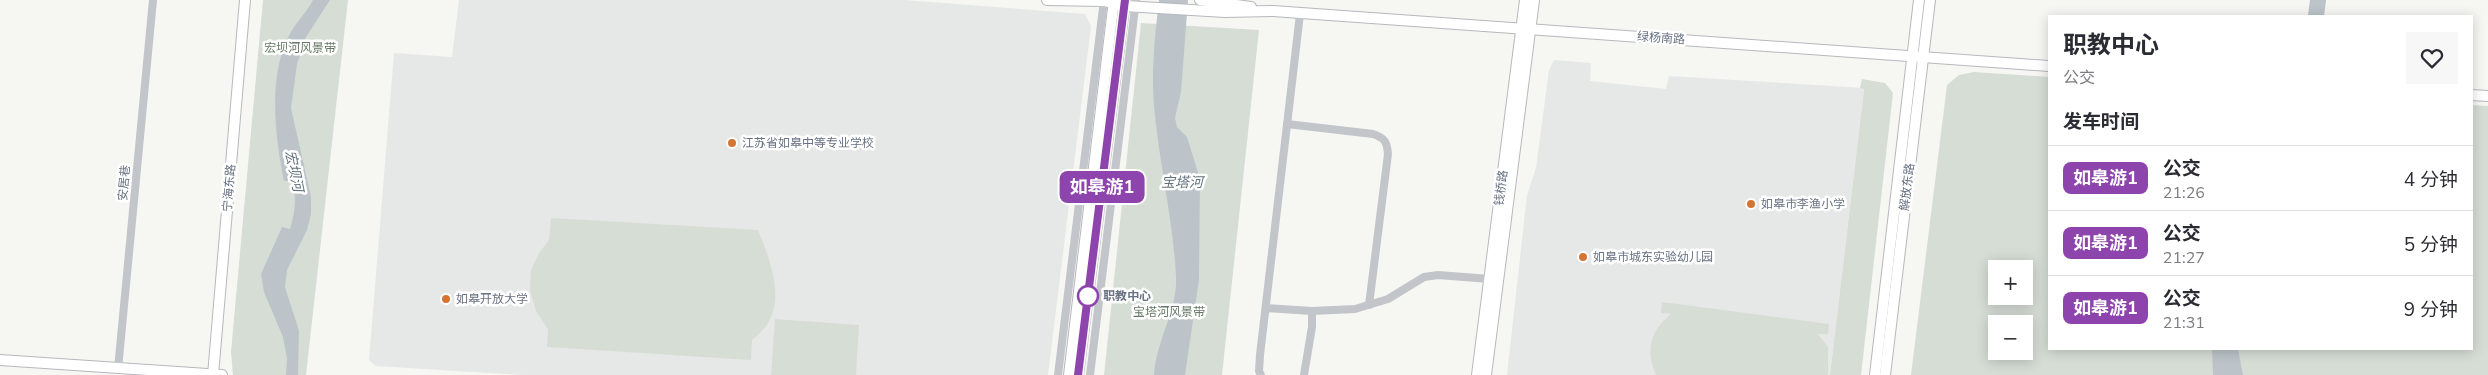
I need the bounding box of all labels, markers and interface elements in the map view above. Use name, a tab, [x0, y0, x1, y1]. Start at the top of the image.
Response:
street label: 绿杨南路	[1636, 28, 1686, 48]
text: 职教中心	[2063, 29, 2159, 61]
button: heart	[2406, 32, 2458, 84]
park label: 宏坝河风景带	[264, 40, 336, 56]
text: 公交	[2063, 67, 2095, 89]
text: 发车时间	[2063, 109, 2139, 135]
place label: 江苏省如皋中等专业学校	[742, 135, 874, 151]
marker: 江苏省如皋中等专业学校	[726, 137, 738, 149]
water label: 宏坝河	[280, 148, 308, 196]
text: 公交	[2163, 156, 2201, 182]
street label: 解放东路	[1896, 162, 1918, 212]
street label: 宁海东路	[219, 163, 239, 213]
street label: 安居巷	[114, 164, 134, 202]
text: 如皋游1	[2073, 166, 2138, 190]
text: 4 分钟	[2404, 167, 2458, 193]
street label: 钱桥路	[1491, 169, 1511, 207]
line badge: 如皋游1	[1067, 171, 1137, 203]
water label: 宝塔河	[1161, 173, 1206, 192]
text: 如皋游1	[1070, 175, 1134, 199]
text: 21:26	[2163, 182, 2205, 204]
place label: 如皋市李渔小学	[1761, 196, 1845, 212]
marker: 如皋市李渔小学	[1745, 198, 1757, 210]
text: 公交	[2163, 221, 2201, 247]
text: 如皋游1	[2073, 231, 2138, 255]
text: 5 分钟	[2404, 232, 2458, 258]
text: 21:27	[2163, 247, 2205, 269]
place label: 如皋市城东实验幼儿园	[1593, 249, 1713, 265]
marker: 如皋市城东实验幼儿园	[1577, 251, 1589, 263]
map controls	[1988, 260, 2033, 360]
button: +	[1988, 260, 2033, 305]
marker: 职教中心	[1077, 285, 1099, 307]
text: 公交	[2163, 286, 2201, 312]
place label: 职教中心	[1103, 288, 1151, 304]
place label: 如皋开放大学	[456, 291, 528, 307]
marker: 如皋开放大学	[440, 293, 452, 305]
text: 如皋游1	[2073, 296, 2138, 320]
text: 9 分钟	[2404, 297, 2458, 323]
park label: 宝塔河风景带	[1133, 304, 1205, 320]
text: 21:31	[2163, 312, 2205, 334]
button: −	[1988, 315, 2033, 360]

